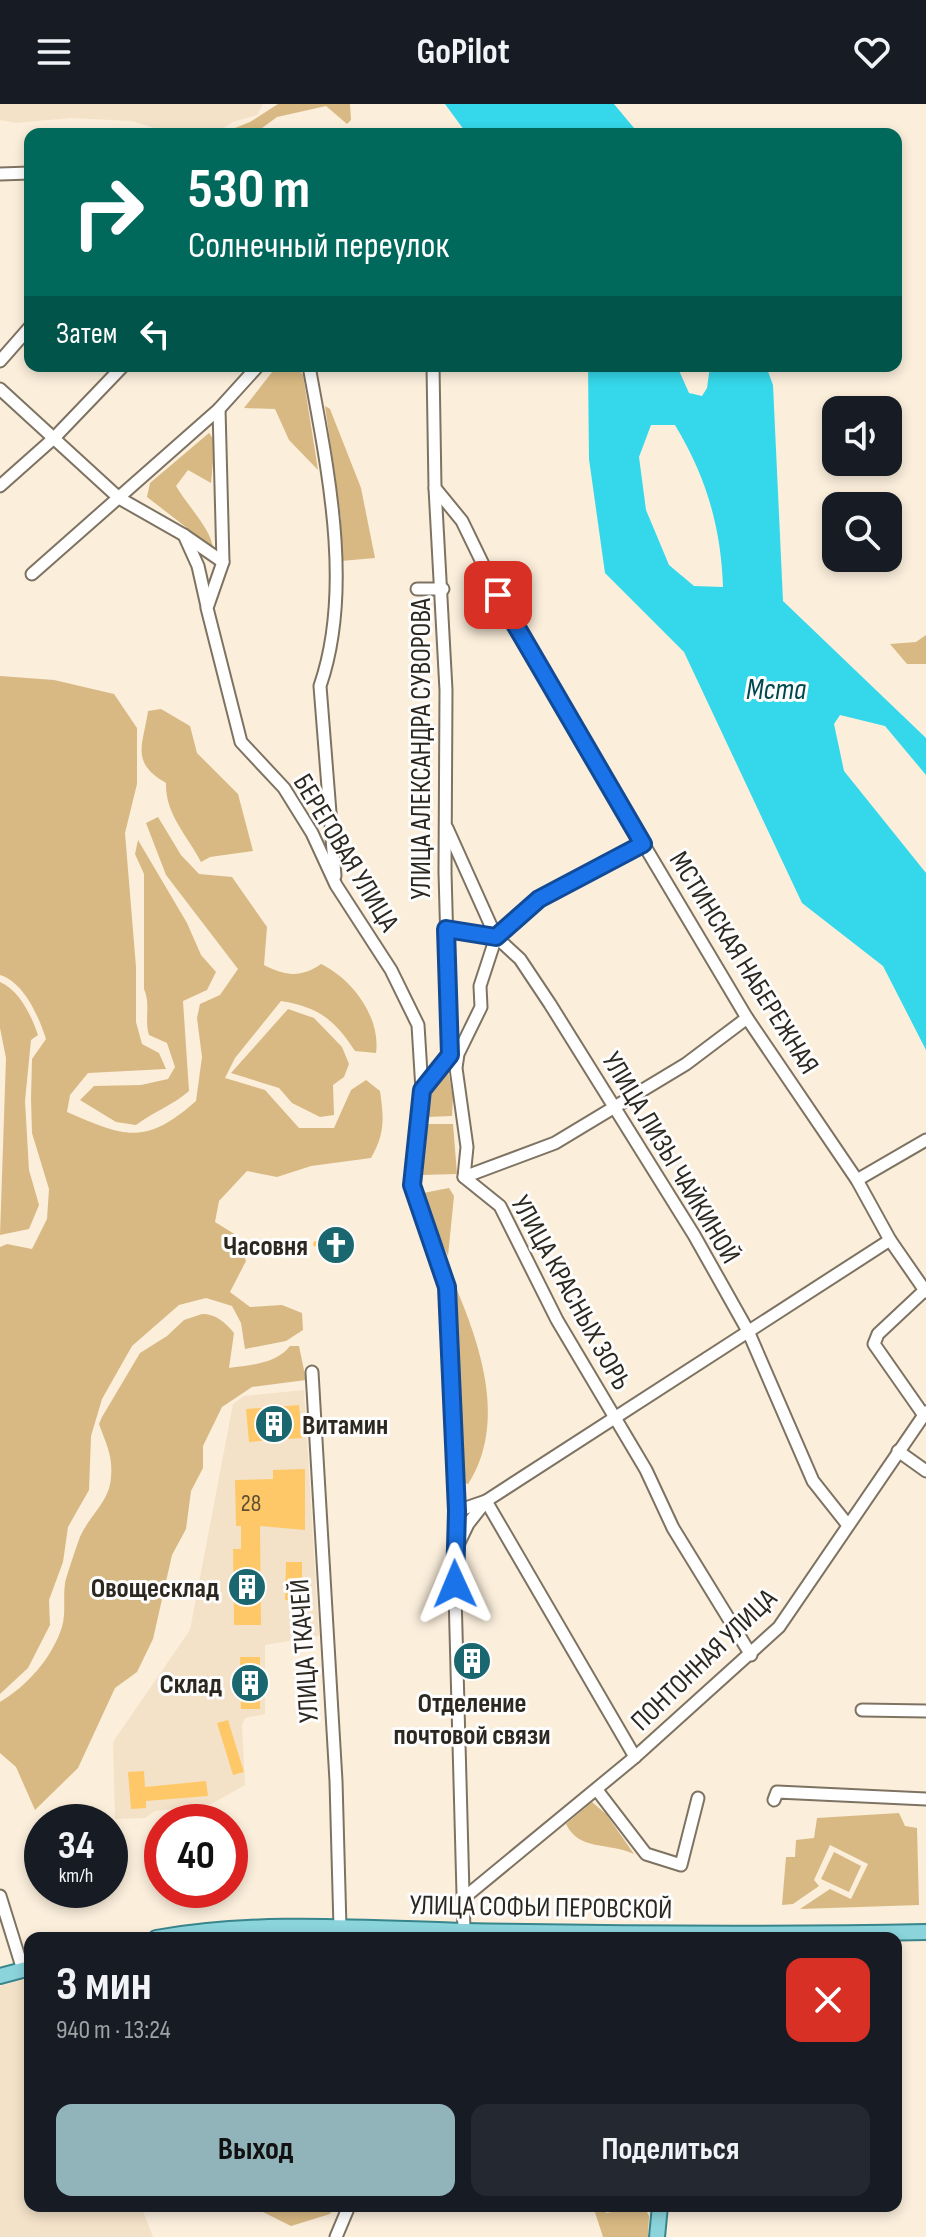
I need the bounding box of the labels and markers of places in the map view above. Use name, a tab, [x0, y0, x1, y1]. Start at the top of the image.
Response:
pin	[464, 561, 532, 629]
church icon: Часовня	[315, 1224, 357, 1266]
place label: Часовня	[223, 1230, 308, 1263]
building icon: Витамин	[253, 1403, 295, 1445]
place label: Витамин	[302, 1409, 388, 1442]
building icon: Овощесклад	[226, 1566, 268, 1608]
place label: Овощесклад	[91, 1572, 219, 1605]
building icon: Отделение почтовой связи	[451, 1640, 493, 1682]
building icon: Склад	[229, 1662, 271, 1704]
place label: Склад	[159, 1668, 222, 1701]
place label: Отделение почтовой связи	[394, 1687, 550, 1752]

